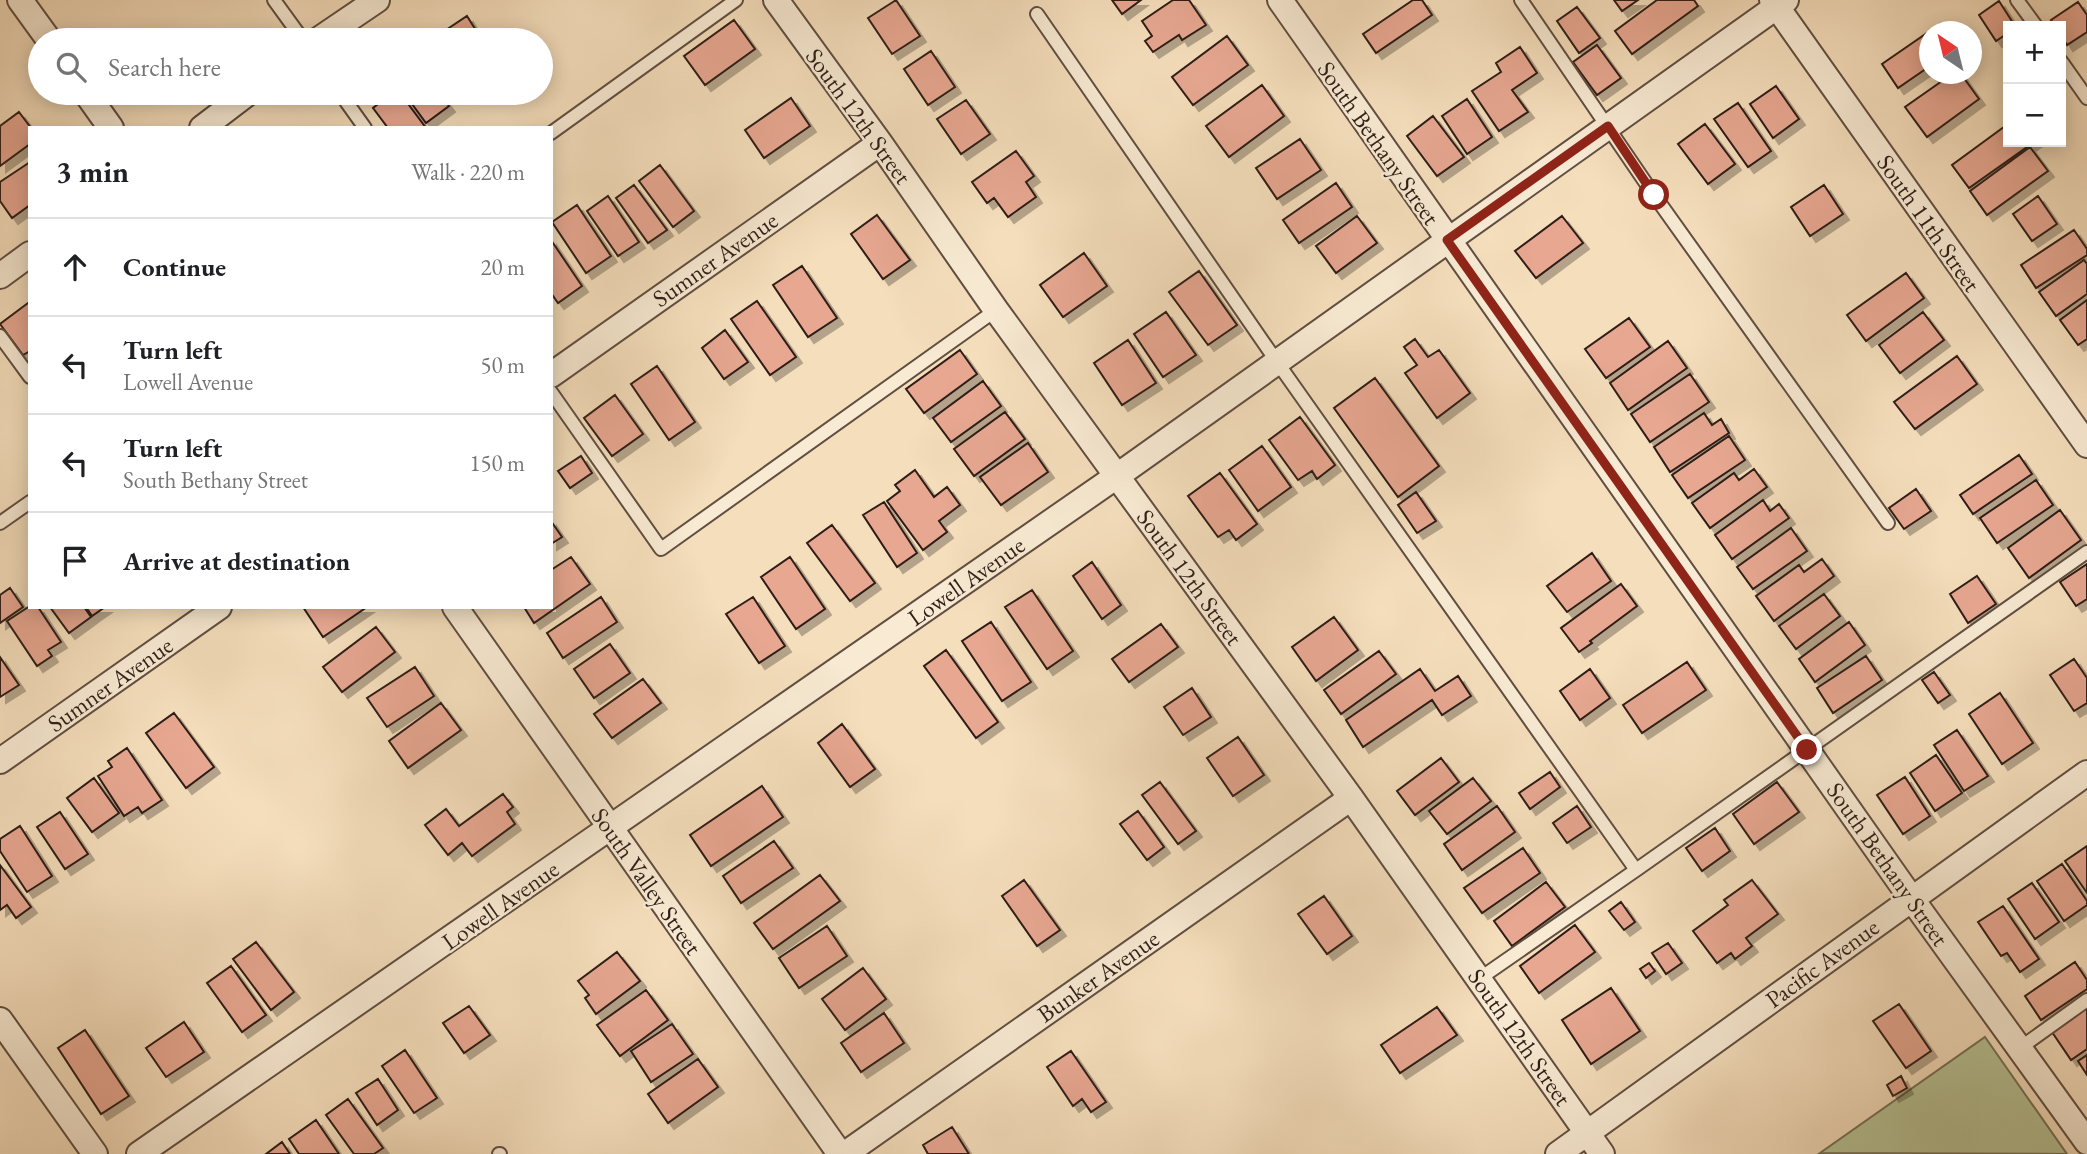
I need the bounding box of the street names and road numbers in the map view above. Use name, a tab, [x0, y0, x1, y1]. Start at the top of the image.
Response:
street label: South 12th Street	[799, 42, 919, 191]
street label: South Bethany Street	[1311, 55, 1447, 231]
street label: South 11th Street	[1870, 148, 1988, 298]
street label: Sumner Avenue	[646, 204, 784, 314]
street label: South 12th Street	[1130, 503, 1250, 652]
street label: Lowell Avenue	[901, 529, 1031, 633]
street label: Sumner Avenue	[41, 629, 179, 739]
street label: South Bethany Street	[1820, 776, 1956, 952]
street label: South Valley Street	[585, 801, 709, 961]
street label: Lowell Avenue	[435, 853, 565, 957]
street label: Pacific Avenue	[1759, 911, 1885, 1015]
street label: Bunker Avenue	[1031, 923, 1165, 1029]
street label: South 12th Street	[1461, 962, 1579, 1112]

